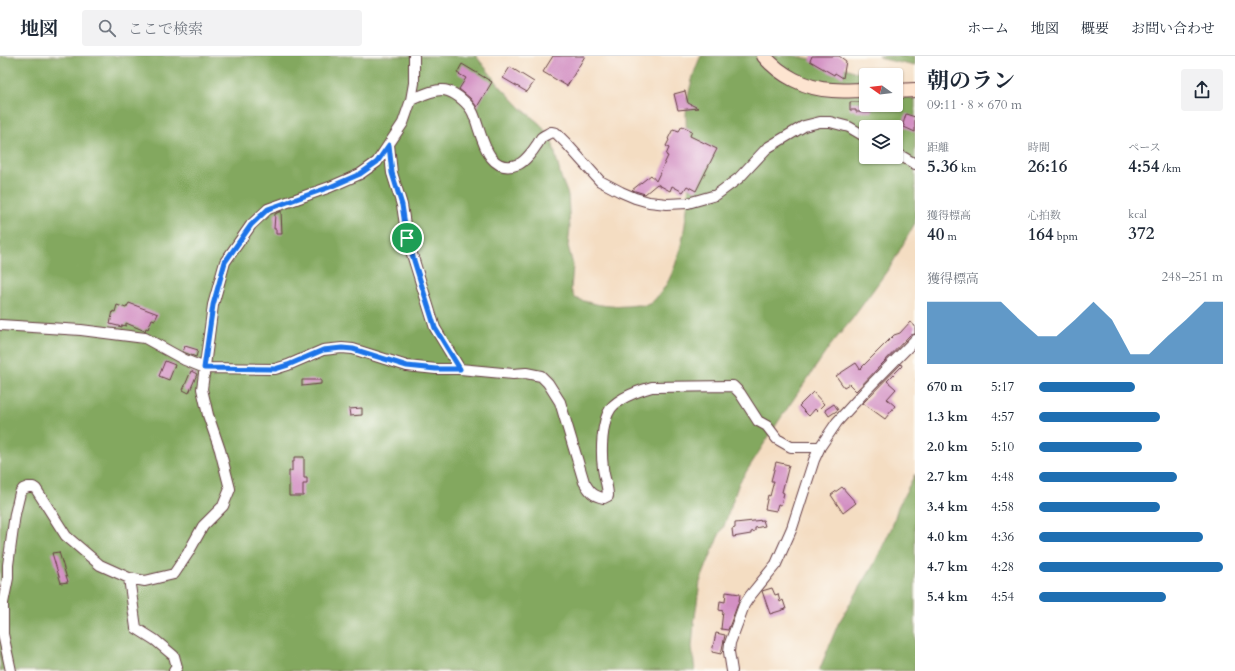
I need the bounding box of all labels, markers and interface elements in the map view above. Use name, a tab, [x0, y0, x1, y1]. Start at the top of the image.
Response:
search box	[82, 10, 362, 46]
text: 地図	[20, 16, 58, 42]
icon: search	[96, 17, 118, 39]
text: ここで検索	[128, 19, 203, 39]
text: ホーム	[967, 19, 1009, 38]
text: 地図	[1031, 19, 1059, 38]
text: 概要	[1081, 19, 1109, 38]
text: お問い合わせ	[1131, 19, 1215, 38]
text: 朝のラン	[927, 66, 1015, 96]
north arrow	[859, 68, 903, 112]
map controls	[859, 68, 903, 164]
button: share	[1181, 69, 1223, 111]
text: 09:11 · 8 × 670 m	[927, 96, 1022, 114]
button: layers	[859, 120, 903, 164]
text: 距離	[927, 140, 949, 155]
text: 時間	[1028, 140, 1050, 155]
text: ペース	[1128, 140, 1161, 155]
text: 5.36	[927, 155, 958, 178]
text: 26:16	[1028, 155, 1067, 178]
text: 4:54	[1128, 155, 1159, 178]
text: km	[958, 161, 976, 176]
text: /km	[1159, 161, 1181, 176]
text: kcal	[1128, 207, 1147, 222]
text: 獲得標高	[927, 208, 971, 223]
text: 心拍数	[1028, 208, 1061, 223]
pin	[390, 221, 424, 255]
text: 372	[1128, 222, 1154, 245]
text: 40	[927, 223, 944, 246]
text: 164	[1028, 223, 1054, 246]
icon: arrive	[396, 227, 418, 249]
text: m	[944, 229, 957, 244]
text: bpm	[1054, 229, 1078, 244]
text: 248–251 m	[1161, 268, 1223, 286]
text: 獲得標高	[927, 270, 979, 288]
text: 670 m	[927, 378, 962, 396]
text: 5:17	[991, 378, 1014, 396]
text: 1.3 km	[927, 408, 968, 426]
text: 4:57	[991, 408, 1014, 426]
text: 2.0 km	[927, 438, 968, 456]
text: 5:10	[991, 438, 1014, 456]
text: 2.7 km	[927, 468, 968, 486]
text: 4:48	[991, 468, 1014, 486]
text: 3.4 km	[927, 498, 968, 516]
text: 4:58	[991, 498, 1014, 516]
text: 4.0 km	[927, 528, 968, 546]
text: 4:36	[991, 528, 1014, 546]
text: 4.7 km	[927, 558, 968, 576]
text: 4:28	[991, 558, 1014, 576]
text: 5.4 km	[927, 588, 968, 606]
text: 4:54	[991, 588, 1014, 606]

